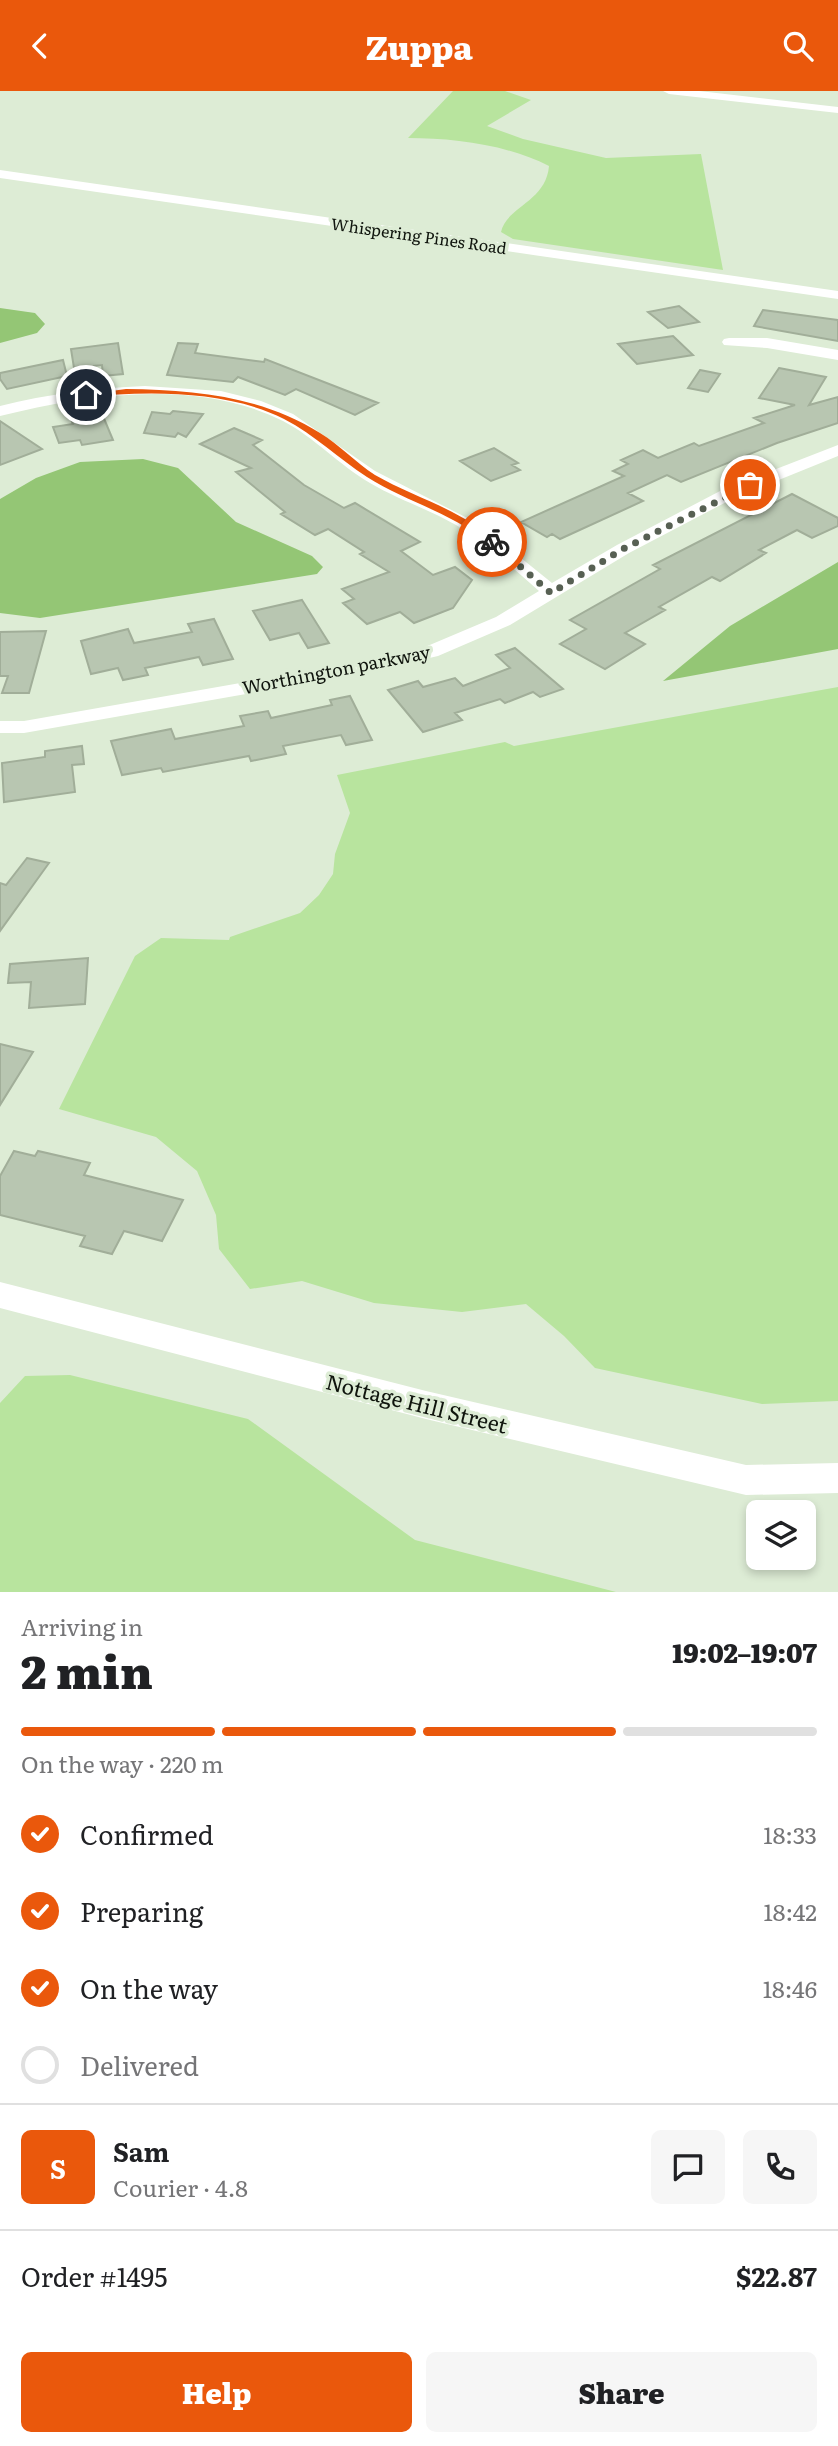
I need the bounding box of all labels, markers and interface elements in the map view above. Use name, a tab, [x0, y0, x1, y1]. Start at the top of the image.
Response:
text: Zuppa	[365, 22, 473, 70]
icon: back	[21, 27, 59, 65]
icon: search	[779, 27, 817, 65]
street label: Whispering Pines Road	[330, 211, 509, 259]
pin	[56, 365, 116, 425]
icon: home	[67, 376, 105, 414]
pin	[720, 455, 780, 515]
icon: bag	[731, 466, 769, 504]
courier	[457, 507, 527, 577]
icon: bike	[473, 523, 511, 561]
street label: Worthington parkway	[240, 637, 433, 700]
street label: Nottage Hill Street	[323, 1364, 511, 1440]
map controls	[746, 1500, 816, 1570]
button: layers	[746, 1500, 816, 1570]
text: Arriving in	[21, 1609, 143, 1643]
text: 19:02–19:07	[672, 1632, 817, 1671]
text: 2 min	[21, 1635, 153, 1703]
text: On the way · 220 m	[21, 1746, 224, 1780]
text: Confirmed	[80, 1814, 214, 1853]
icon: check	[21, 1815, 59, 1853]
text: 18:33	[763, 1817, 817, 1851]
text: Preparing	[80, 1891, 203, 1930]
icon: check	[21, 1892, 59, 1930]
text: 18:42	[763, 1894, 817, 1928]
text: On the way	[80, 1968, 218, 2007]
icon: check	[21, 1969, 59, 2007]
text: 18:46	[763, 1971, 817, 2005]
text: Delivered	[80, 2045, 199, 2084]
button: chat	[651, 2130, 725, 2204]
button: phone	[743, 2130, 817, 2204]
text: Sam	[113, 2131, 169, 2170]
text: S	[50, 2148, 66, 2187]
text: Courier · 4.8	[113, 2170, 248, 2204]
text: Order #1495	[21, 2256, 167, 2295]
text: $22.87	[736, 2256, 817, 2295]
button: Help	[21, 2352, 412, 2432]
button: Share	[426, 2352, 817, 2432]

